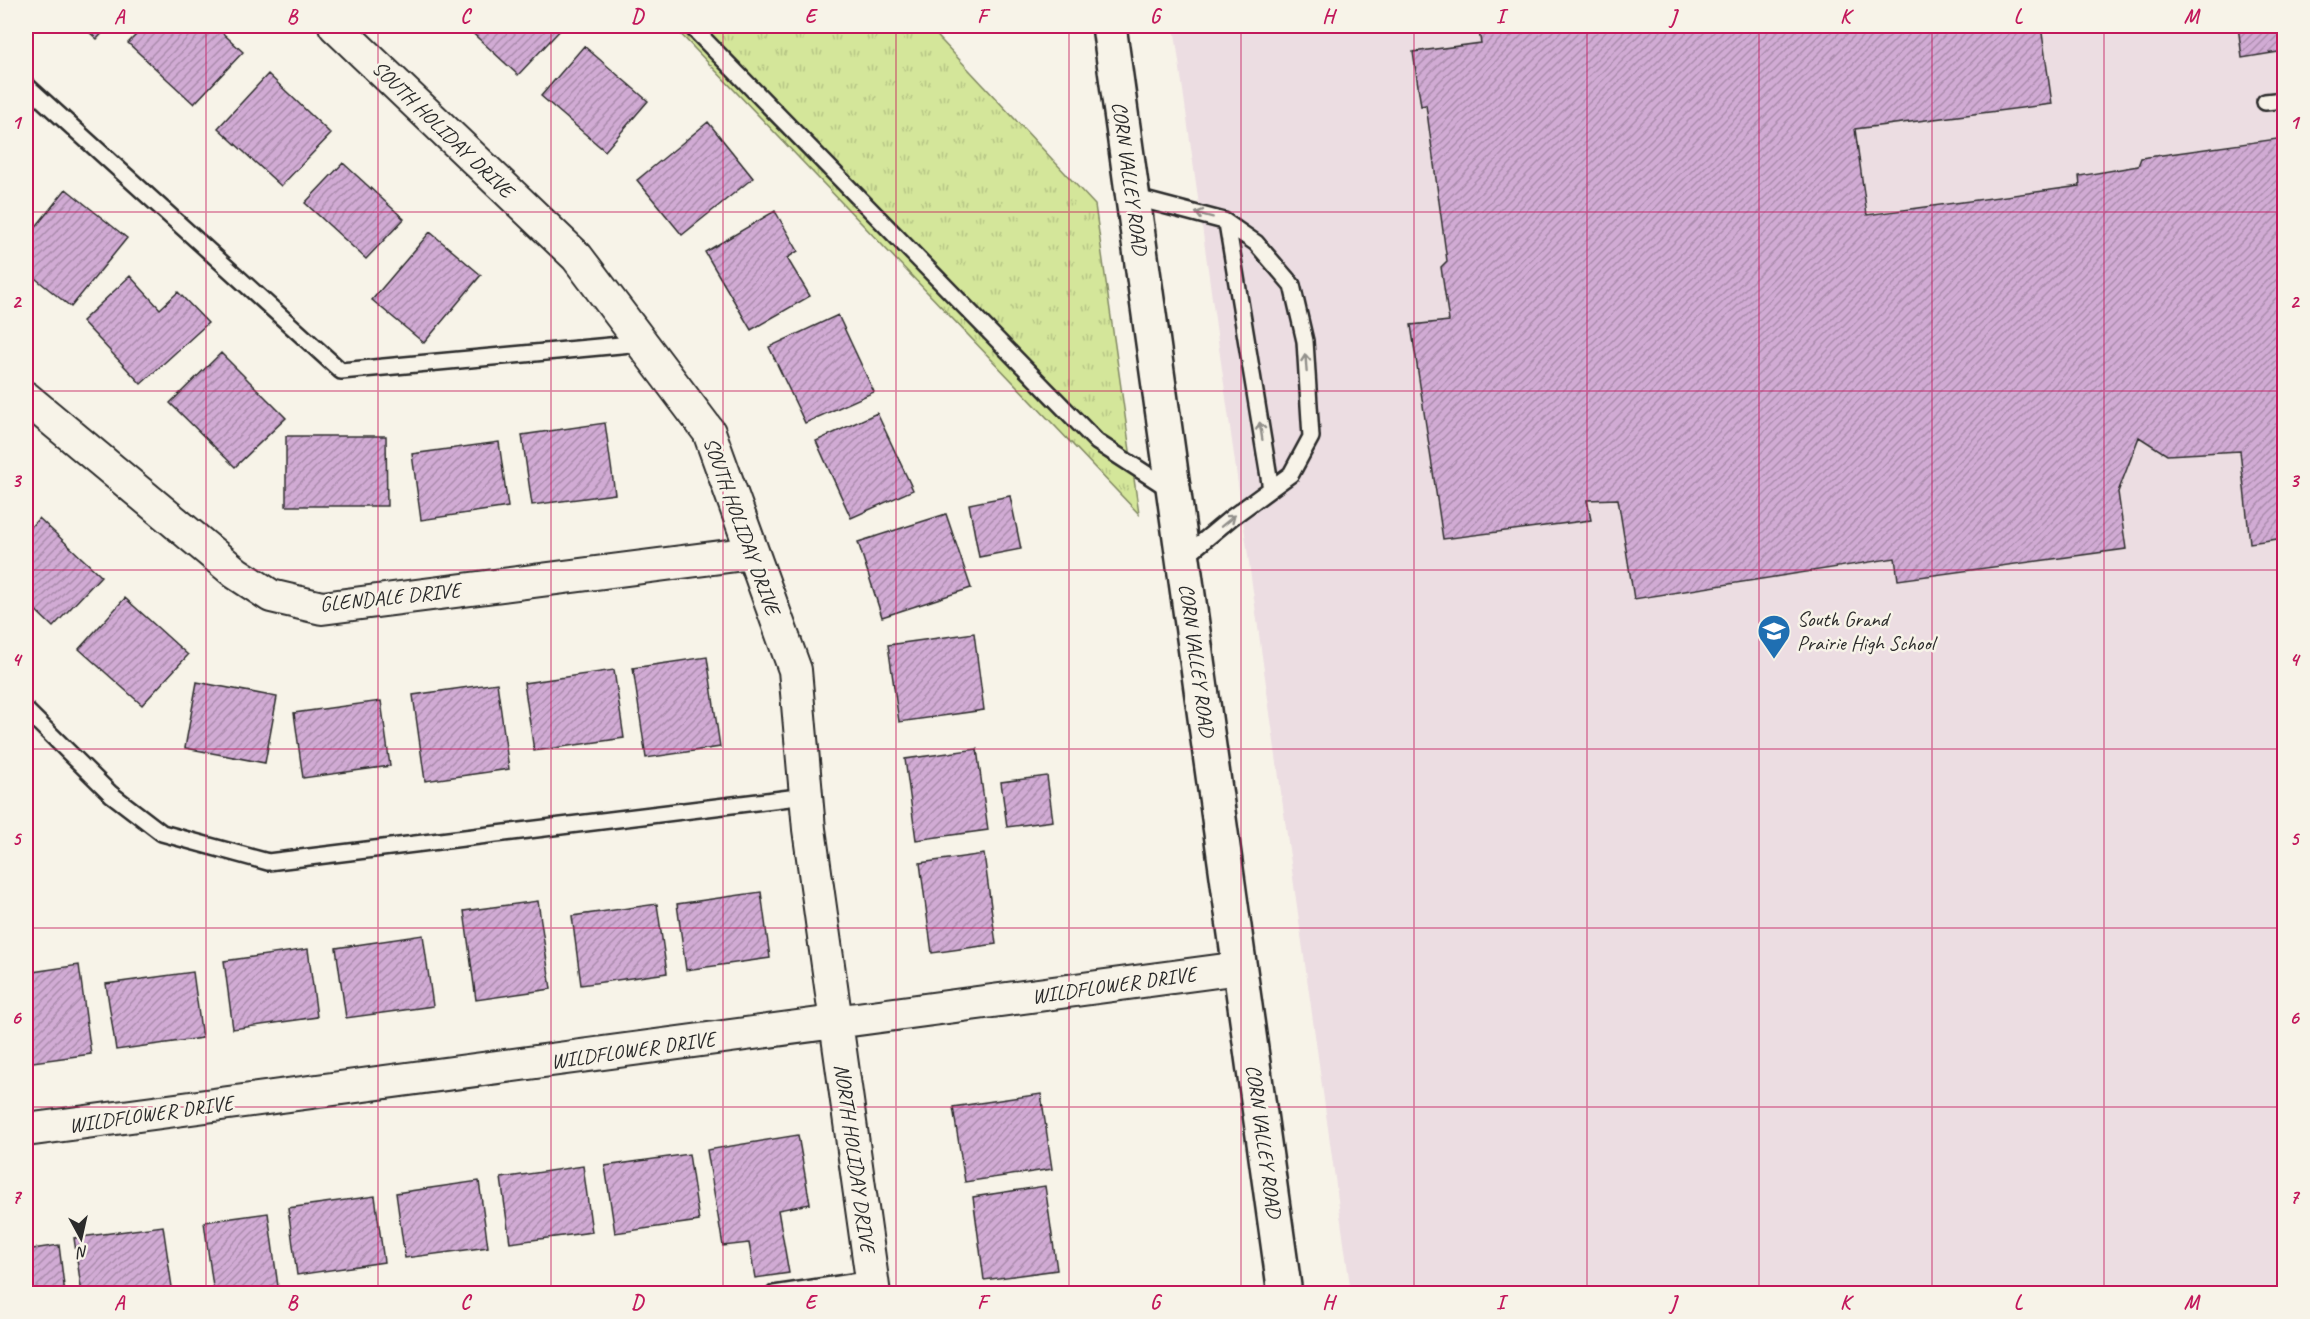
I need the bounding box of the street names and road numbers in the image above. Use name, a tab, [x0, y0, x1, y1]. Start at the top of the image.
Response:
street label: SOUTH HOLIDAY DRIVE	[367, 55, 521, 205]
street label: CORN VALLEY ROAD	[1106, 100, 1154, 258]
street label: SOUTH HOLIDAY DRIVE	[698, 434, 787, 621]
street label: GLENDALE DRIVE	[318, 576, 464, 617]
street label: CORN VALLEY ROAD	[1173, 582, 1221, 740]
street label: WILDFLOWER DRIVE	[1030, 960, 1200, 1009]
street label: WILDFLOWER DRIVE	[549, 1025, 719, 1074]
street label: NORTH HOLIDAY DRIVE	[829, 1062, 881, 1256]
street label: CORN VALLEY ROAD	[1240, 1063, 1288, 1221]
street label: WILDFLOWER DRIVE	[67, 1089, 237, 1138]

